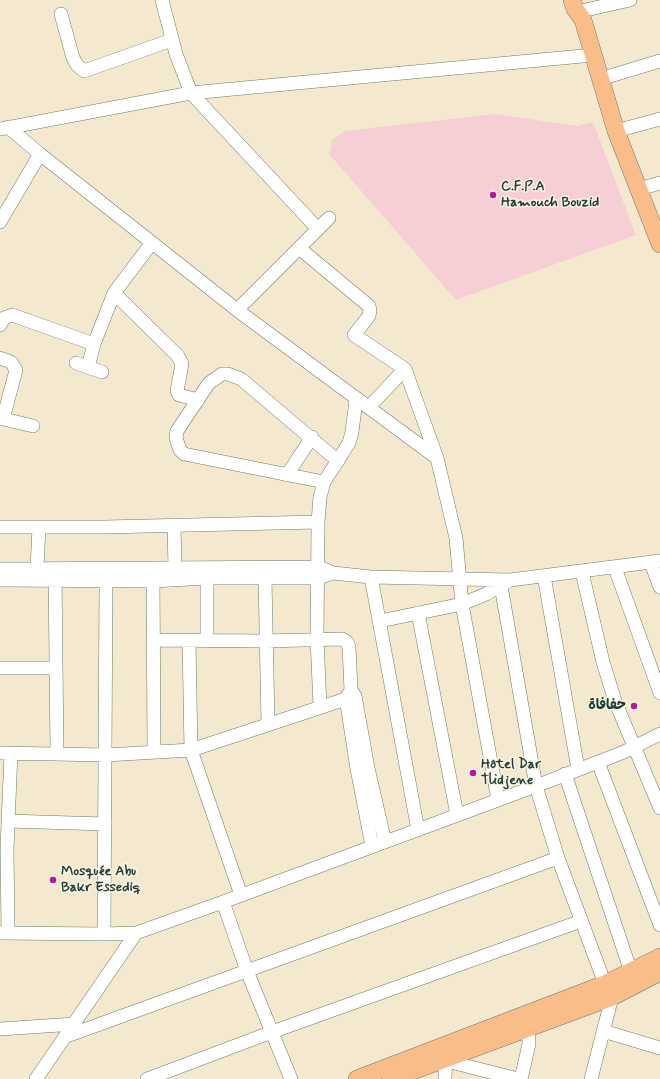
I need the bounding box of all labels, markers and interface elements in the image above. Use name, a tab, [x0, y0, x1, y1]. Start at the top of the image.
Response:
place label: C.F.P.A Hamouch Bouzid	[501, 179, 599, 212]
marker: C.F.P.A Hamouch Bouzid	[488, 190, 498, 200]
place label: حفافاة	[588, 698, 626, 714]
marker: حفافاة	[629, 701, 639, 711]
place label: Hôtel Dar Tlidjene	[481, 757, 541, 790]
marker: Hôtel Dar Tlidjene	[468, 768, 478, 778]
place label: Mosquée Abu Bakr Essediq	[61, 864, 140, 896]
marker: Mosquée Abu Bakr Essediq	[48, 875, 58, 885]

